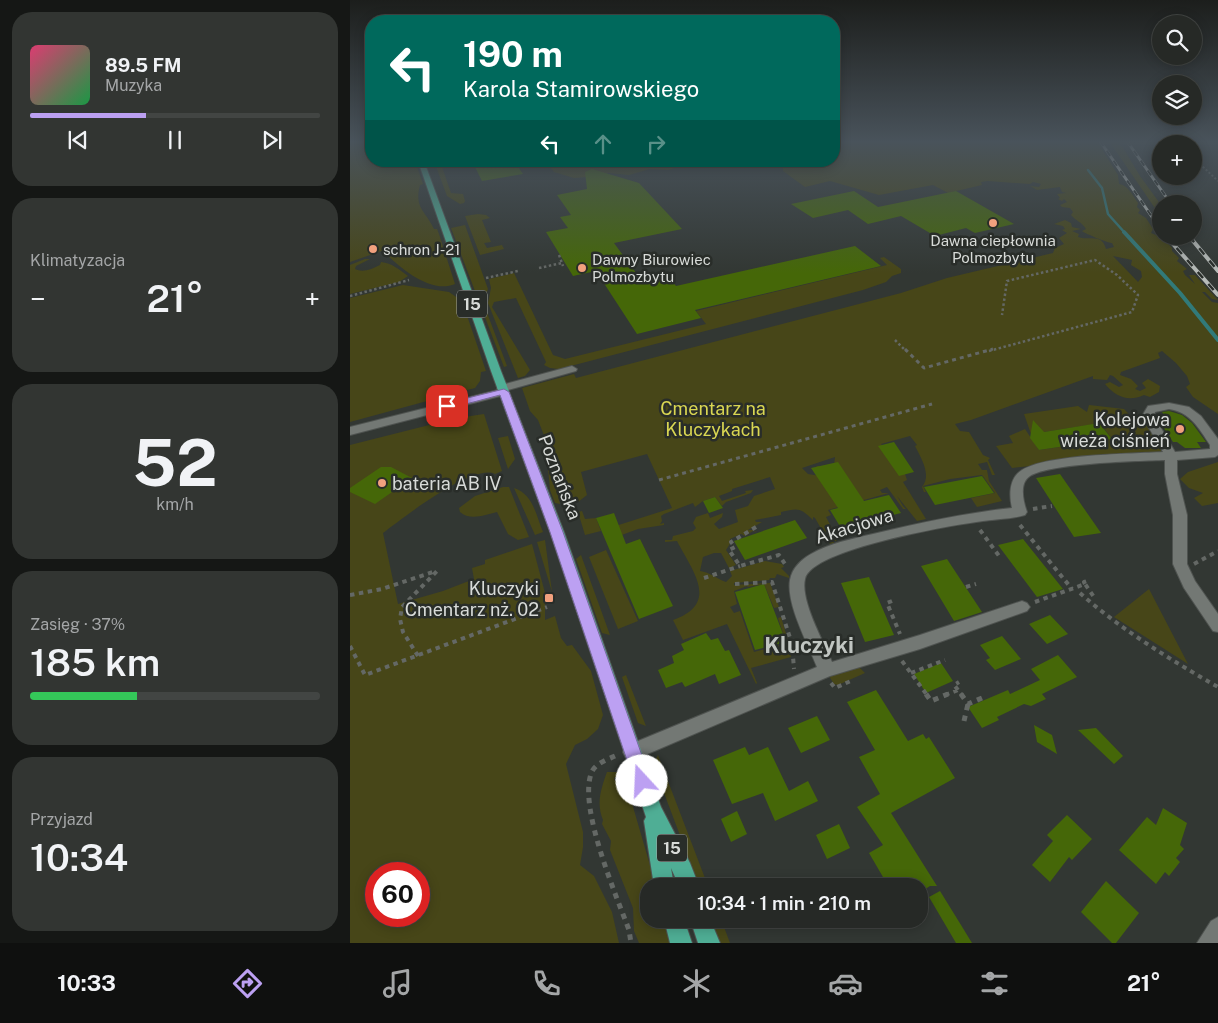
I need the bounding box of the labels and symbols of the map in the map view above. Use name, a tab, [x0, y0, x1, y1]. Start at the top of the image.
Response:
marker: Dawna ciepłownia Polmozbytu	[987, 217, 999, 229]
place label: Dawna ciepłownia Polmozbytu	[930, 232, 1056, 266]
place label: schron J-21	[383, 241, 460, 258]
marker: schron J-21	[367, 243, 379, 255]
place label: Dawny Biurowiec Polmozbytu	[592, 251, 711, 285]
marker: Dawny Biurowiec Polmozbytu	[576, 262, 588, 274]
road number: 15	[457, 290, 487, 318]
pin	[426, 385, 468, 427]
park label: Cmentarz na Kluczykach	[660, 398, 766, 440]
place label: Kolejowa wieża ciśnień	[1060, 409, 1170, 451]
marker: Kolejowa wieża ciśnień	[1174, 423, 1186, 435]
street label: Poznańska	[534, 431, 586, 523]
place label: bateria AB IV	[392, 473, 501, 494]
marker: bateria AB IV	[376, 477, 388, 489]
street label: Akacjowa	[812, 504, 896, 548]
place label: Kluczyki Cmentarz nż. 02	[405, 578, 539, 620]
marker: Kluczyki Cmentarz nż. 02	[543, 592, 555, 604]
district label: Kluczyki	[764, 632, 854, 658]
position arrow	[615, 754, 667, 806]
road number: 15	[657, 834, 687, 861]
speed limit sign: 60	[365, 862, 430, 927]

